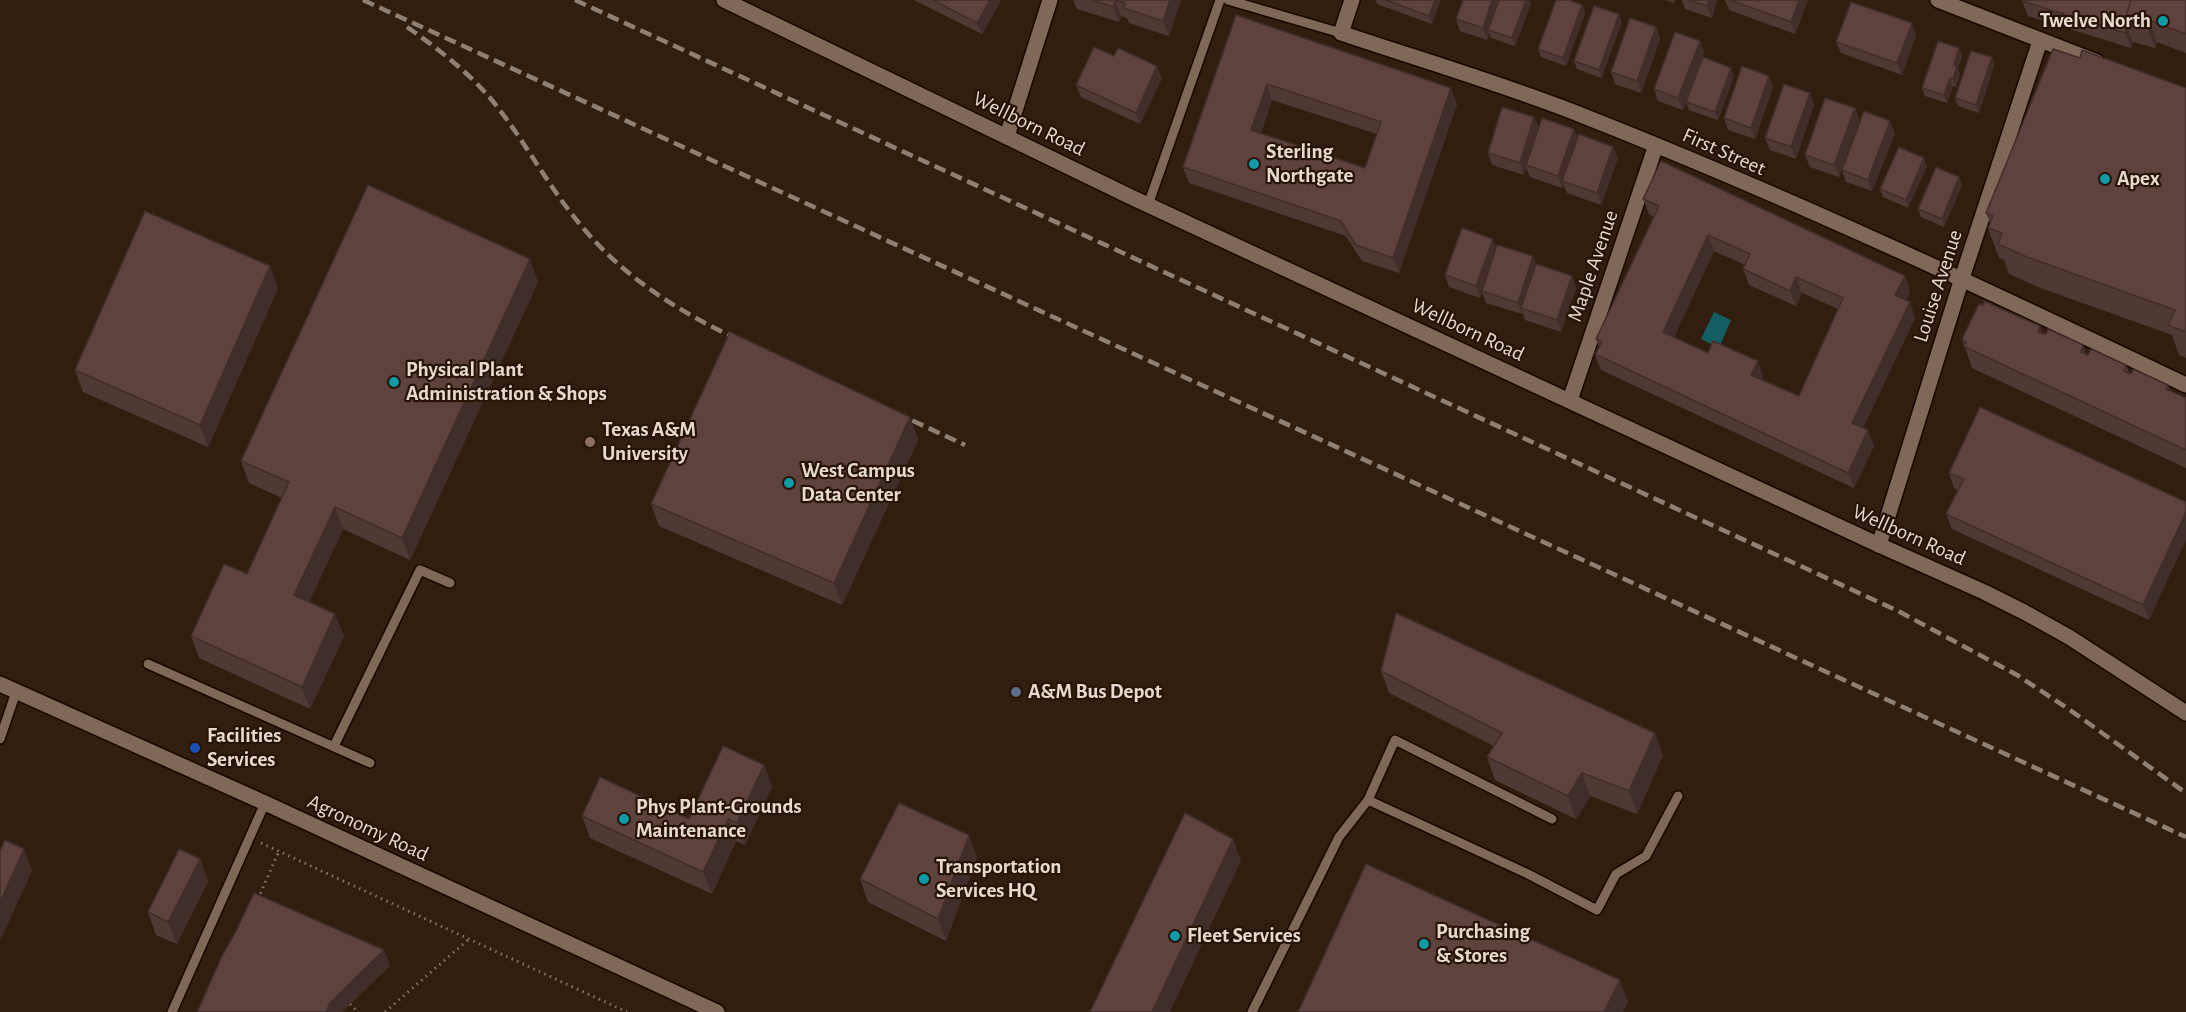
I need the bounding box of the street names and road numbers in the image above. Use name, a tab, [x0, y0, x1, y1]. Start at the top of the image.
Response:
street label: Wellborn Road	[969, 86, 1089, 162]
street label: First Street	[1679, 123, 1769, 181]
street label: Maple Avenue	[1562, 207, 1624, 325]
street label: Louise Avenue	[1908, 227, 1968, 345]
street label: Wellborn Road	[1408, 293, 1528, 367]
street label: Wellborn Road	[1848, 499, 1970, 571]
street label: Agronomy Road	[303, 789, 433, 867]

